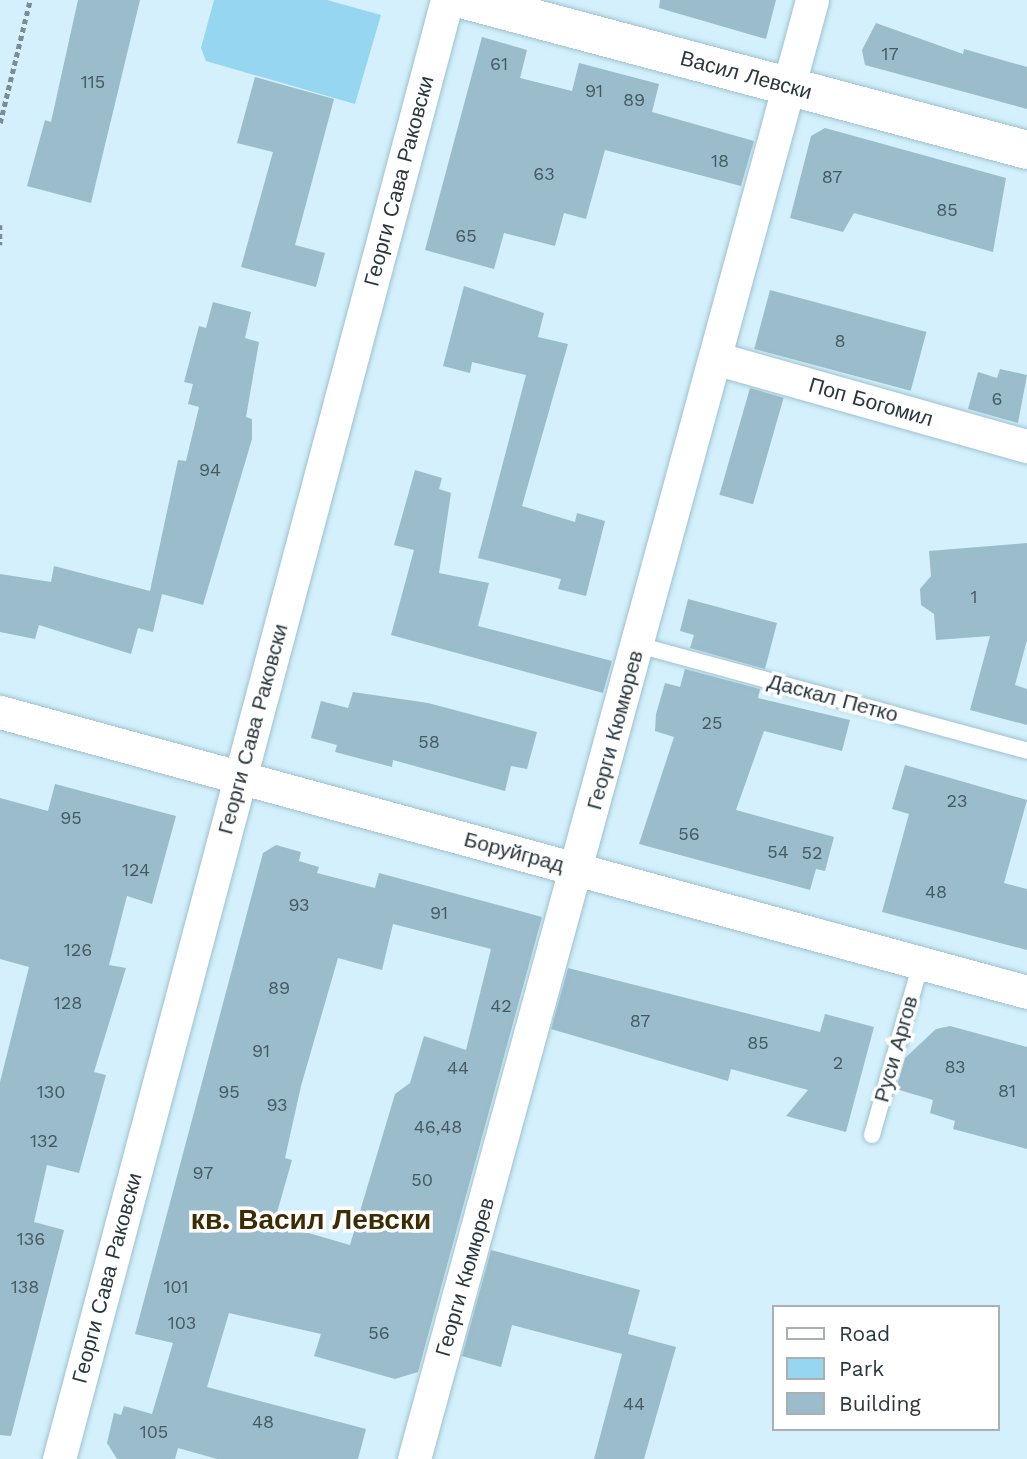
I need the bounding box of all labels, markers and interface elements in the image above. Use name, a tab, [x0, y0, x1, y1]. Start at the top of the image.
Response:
house number: 17	[881, 43, 899, 65]
street label: Васил Левски	[677, 45, 815, 105]
house number: 61	[490, 53, 508, 75]
house number: 115	[81, 71, 105, 93]
street label: Георги Сава Раковски	[359, 73, 439, 289]
house number: 91	[585, 80, 603, 102]
house number: 89	[623, 89, 645, 111]
house number: 18	[711, 150, 729, 172]
house number: 63	[533, 163, 555, 185]
house number: 87	[822, 166, 842, 188]
house number: 85	[936, 199, 958, 221]
house number: 65	[455, 225, 477, 247]
house number: 8	[834, 330, 846, 352]
street label: Поп Богомил	[806, 372, 936, 432]
house number: 6	[992, 388, 1002, 410]
house number: 94	[199, 459, 221, 481]
house number: 1	[970, 586, 978, 608]
street label: Георги Сава Раковски	[213, 621, 293, 837]
street label: Георги Кюмюрев	[582, 648, 648, 812]
street label: Даскал Петко	[765, 668, 901, 728]
house number: 25	[702, 712, 722, 734]
house number: 58	[418, 731, 440, 753]
house number: 23	[947, 790, 967, 812]
house number: 95	[60, 807, 82, 829]
house number: 56	[678, 823, 700, 845]
street label: Боруйград	[461, 827, 567, 877]
house number: 54	[767, 841, 789, 863]
house number: 52	[802, 842, 822, 864]
house number: 124	[122, 859, 150, 881]
house number: 48	[925, 881, 947, 903]
house number: 93	[288, 894, 310, 916]
house number: 91	[430, 902, 448, 924]
house number: 126	[64, 939, 92, 961]
house number: 89	[268, 977, 290, 999]
house number: 128	[54, 992, 82, 1014]
street label: Руси Аргов	[869, 993, 923, 1105]
house number: 42	[490, 995, 512, 1017]
house number: 87	[630, 1010, 650, 1032]
house number: 85	[747, 1032, 769, 1054]
house number: 91	[252, 1040, 270, 1062]
house number: 2	[833, 1052, 843, 1074]
house number: 83	[944, 1056, 966, 1078]
house number: 44	[447, 1057, 469, 1079]
house number: 81	[998, 1080, 1016, 1102]
house number: 130	[37, 1081, 65, 1103]
house number: 95	[218, 1081, 240, 1103]
house number: 93	[266, 1094, 288, 1116]
house number: 46,48	[414, 1116, 462, 1138]
house number: 132	[30, 1130, 58, 1152]
house number: 97	[193, 1162, 213, 1184]
house number: 50	[411, 1169, 433, 1191]
street label: Георги Сава Раковски	[67, 1170, 147, 1386]
street label: Георги Кюмюрев	[430, 1195, 500, 1359]
district label: кв. Васил Левски	[191, 1203, 431, 1237]
house number: 136	[17, 1228, 45, 1250]
house number: 138	[11, 1276, 39, 1298]
house number: 101	[163, 1276, 189, 1298]
legend	[772, 1305, 999, 1431]
house number: 103	[168, 1312, 196, 1334]
text: Road	[839, 1321, 890, 1346]
house number: 56	[368, 1322, 390, 1344]
text: Park	[839, 1356, 884, 1381]
text: Building	[839, 1391, 921, 1416]
house number: 44	[623, 1393, 645, 1415]
house number: 48	[252, 1411, 274, 1433]
house number: 105	[140, 1421, 168, 1443]

